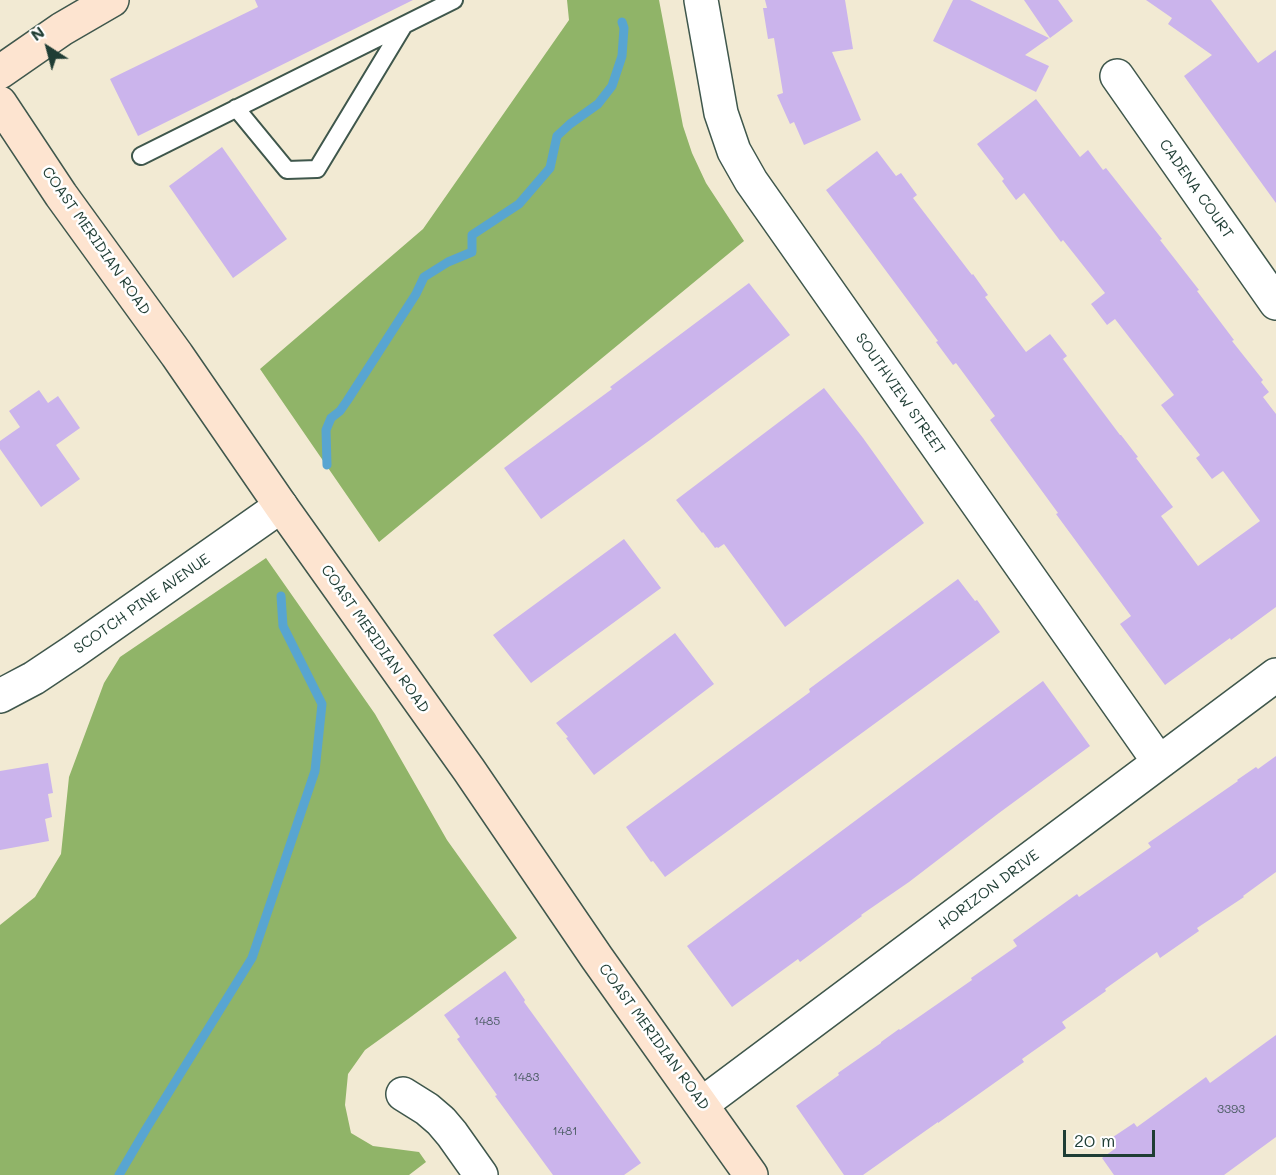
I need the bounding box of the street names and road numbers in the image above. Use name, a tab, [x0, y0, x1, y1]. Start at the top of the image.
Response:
street label: CADENA COURT	[1155, 136, 1237, 242]
street label: COAST MERIDIAN ROAD	[38, 164, 154, 318]
street label: SOUTHVIEW STREET	[851, 330, 949, 458]
street label: SCOTCH PINE AVENUE	[71, 550, 213, 658]
street label: COAST MERIDIAN ROAD	[317, 562, 433, 716]
street label: HORIZON DRIVE	[935, 846, 1043, 934]
street label: COAST MERIDIAN ROAD	[595, 960, 713, 1114]

